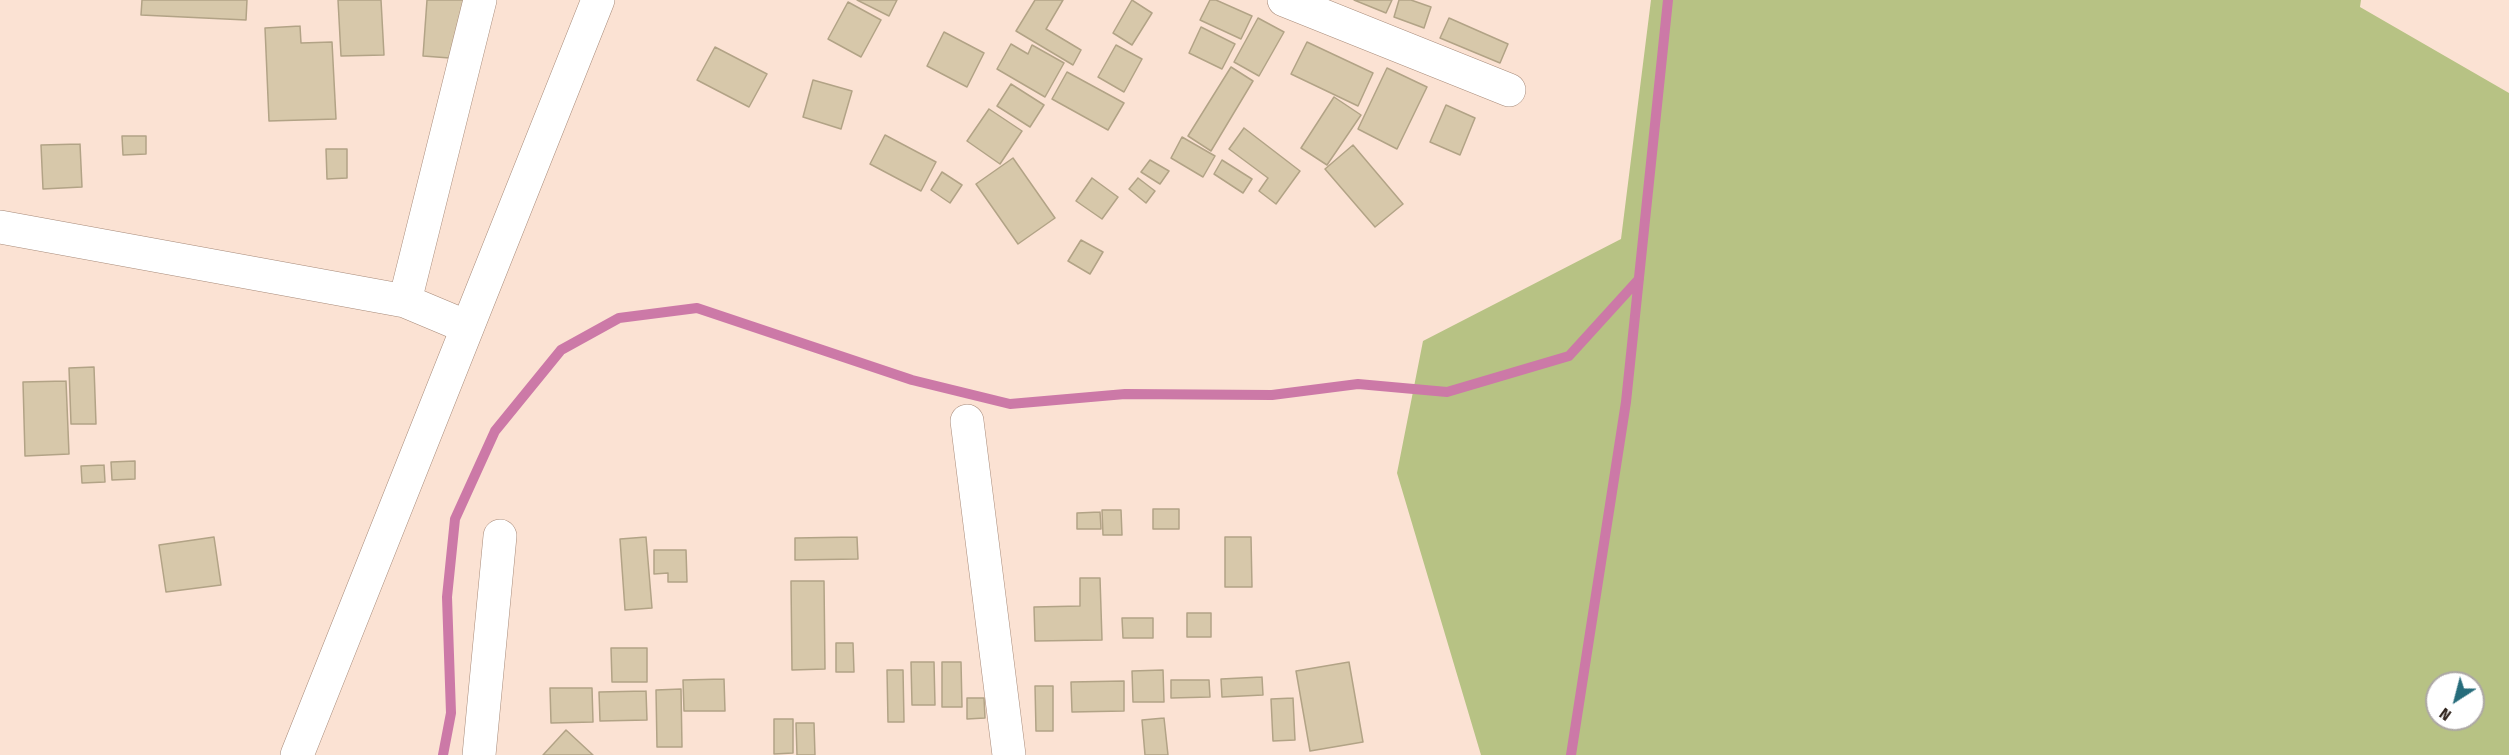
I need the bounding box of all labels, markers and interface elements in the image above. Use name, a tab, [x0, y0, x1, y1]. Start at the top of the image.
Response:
north arrow	[2425, 671, 2485, 731]
text: N	[2436, 704, 2455, 725]

